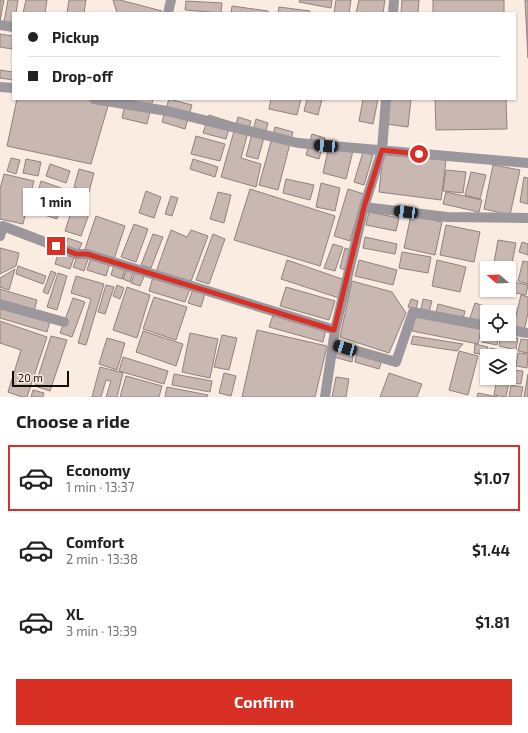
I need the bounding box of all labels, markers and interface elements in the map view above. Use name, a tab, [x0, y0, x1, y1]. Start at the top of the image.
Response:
text: Pickup	[52, 28, 99, 46]
text: Drop-off	[52, 67, 113, 85]
car	[314, 139, 338, 153]
route start	[410, 145, 428, 163]
callout: 1 min	[23, 188, 89, 216]
text: 1 min	[40, 194, 72, 210]
car	[393, 205, 419, 219]
route end	[47, 237, 65, 255]
north arrow	[480, 261, 516, 297]
map controls	[480, 261, 516, 385]
button: locate	[480, 305, 516, 341]
car	[332, 339, 358, 357]
button: layers	[480, 349, 516, 385]
scale bar	[12, 369, 69, 388]
text: 20 m	[18, 371, 43, 384]
text: Choose a ride	[16, 410, 130, 432]
icon: car	[18, 460, 54, 496]
text: Economy	[66, 461, 131, 479]
text: $1.07	[474, 469, 510, 487]
text: 1 min · 13:37	[66, 479, 134, 495]
icon: car	[18, 532, 54, 568]
text: Comfort	[66, 533, 124, 551]
text: $1.44	[472, 541, 510, 559]
text: 2 min · 13:38	[66, 551, 138, 567]
icon: car	[18, 604, 54, 640]
text: XL	[66, 605, 84, 623]
text: $1.81	[475, 613, 510, 631]
text: 3 min · 13:39	[66, 623, 137, 639]
button: Confirm	[16, 679, 512, 725]

